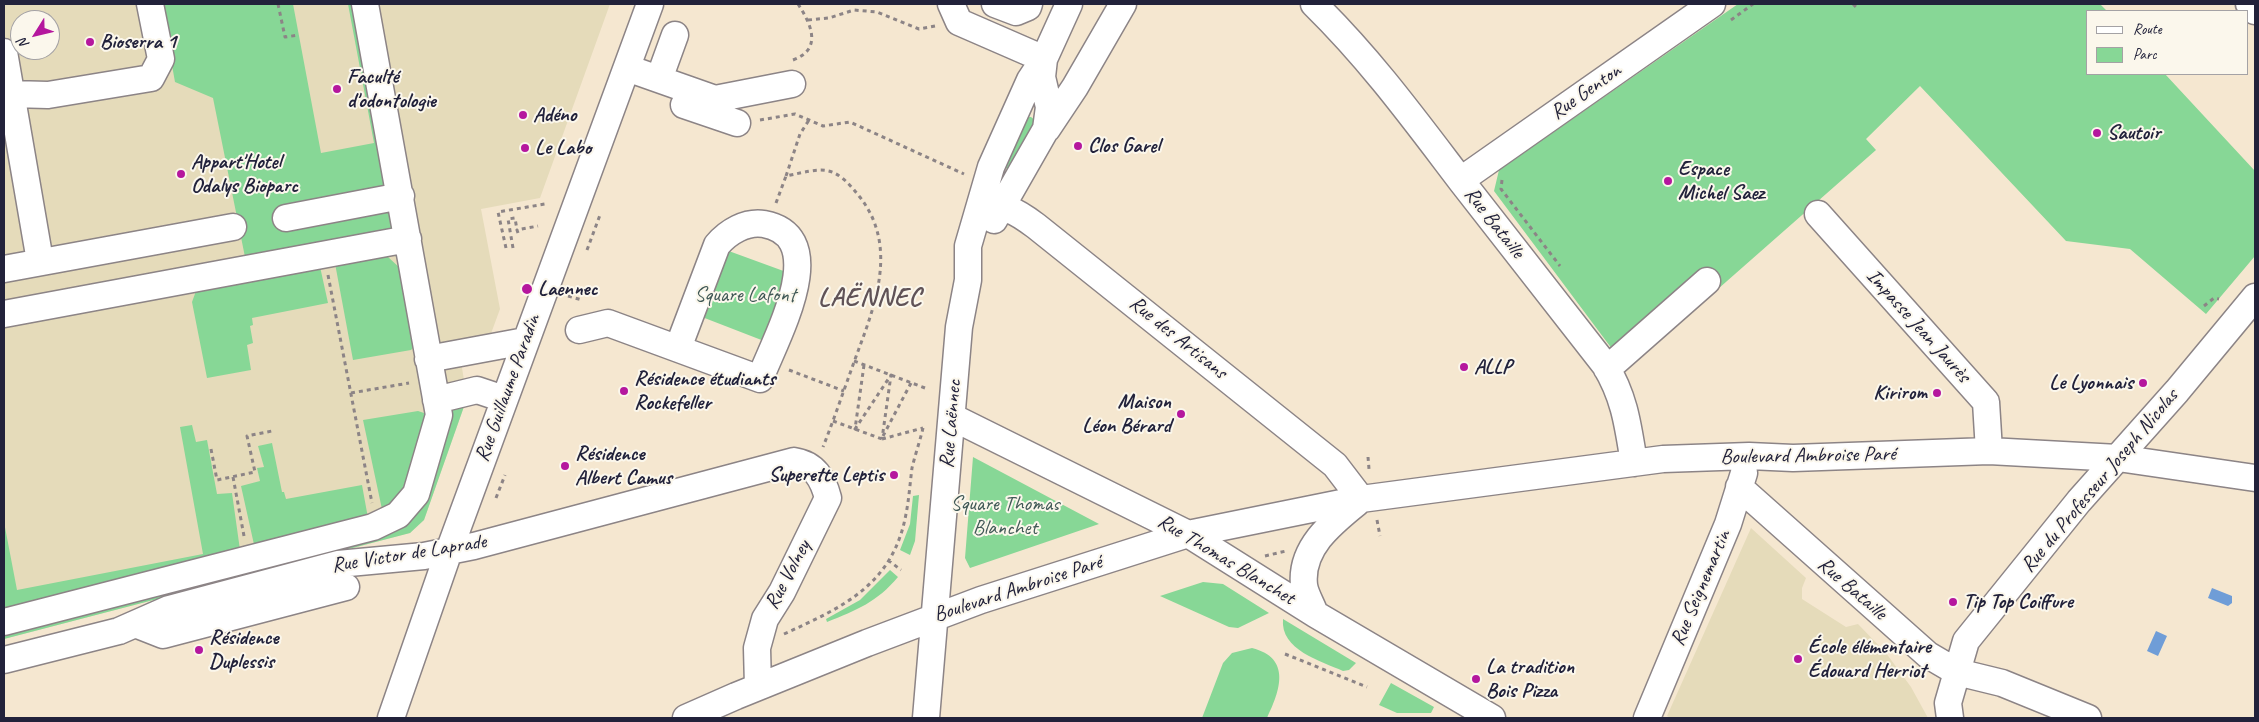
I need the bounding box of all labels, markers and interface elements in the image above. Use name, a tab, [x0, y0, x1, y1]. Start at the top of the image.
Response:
north arrow	[10, 10, 60, 60]
legend	[2086, 10, 2249, 75]
text: Route	[2133, 20, 2162, 39]
place label: Bioserra 1	[100, 29, 176, 55]
text: N	[14, 35, 33, 52]
marker: Bioserra 1	[84, 36, 96, 48]
text: Parc	[2133, 45, 2157, 64]
street label: Rue Genton	[1546, 59, 1626, 125]
place label: Faculté d'odontologie	[347, 64, 436, 114]
marker: Faculté d'odontologie	[331, 83, 343, 95]
place label: Adéno	[533, 102, 576, 128]
marker: Adéno	[517, 109, 529, 121]
place label: Sautoir	[2107, 120, 2161, 146]
marker: Sautoir	[2091, 127, 2103, 139]
place label: Clos Garel	[1088, 133, 1160, 159]
place label: Le Labo	[535, 135, 591, 161]
marker: Clos Garel	[1072, 140, 1084, 152]
marker: Le Labo	[519, 142, 531, 154]
place label: Appart'Hotel Odalys Bioparc	[191, 149, 298, 199]
place label: Espace Michel Saez	[1678, 156, 1764, 206]
marker: Appart'Hotel Odalys Bioparc	[175, 168, 187, 180]
marker: Espace Michel Saez	[1662, 175, 1674, 187]
street label: Rue Bataille	[1458, 182, 1530, 264]
street label: Impasse Jean Jaurès	[1860, 264, 1976, 388]
place label: Laennec	[538, 276, 598, 302]
marker: Laennec	[520, 282, 534, 296]
park label: Square Lafont	[694, 282, 796, 308]
district label: LAËNNEC	[817, 282, 923, 314]
street label: Rue des Artisans	[1124, 291, 1232, 385]
street label: Rue Guillaume Paradin	[470, 311, 546, 465]
place label: ALLP	[1474, 354, 1512, 380]
marker: ALLP	[1458, 361, 1470, 373]
place label: Résidence étudiants Rockefeller	[634, 366, 775, 416]
place label: Le Lyonnais	[2049, 370, 2133, 396]
marker: Le Lyonnais	[2137, 377, 2149, 389]
street label: Rue Laënnec	[935, 379, 967, 469]
place label: Kirirom	[1873, 380, 1927, 406]
street label: Rue du Professeur Joseph Nicolas	[2016, 384, 2184, 578]
marker: Résidence étudiants Rockefeller	[618, 385, 630, 397]
marker: Kirirom	[1931, 387, 1943, 399]
place label: Maison Léon Bérard	[1082, 389, 1171, 439]
marker: Maison Léon Bérard	[1175, 408, 1187, 420]
place label: Résidence Albert Camus	[575, 441, 672, 491]
street label: Boulevard Ambroise Paré	[1720, 442, 1896, 470]
marker: Résidence Albert Camus	[559, 460, 571, 472]
place label: Superette Leptis	[768, 462, 884, 488]
marker: Superette Leptis	[888, 469, 900, 481]
park label: Square Thomas Blanchet	[951, 491, 1059, 541]
street label: Rue Thomas Blanchet	[1153, 509, 1299, 611]
street label: Rue Seignemartin	[1665, 526, 1737, 650]
street label: Rue Victor de Laprade	[330, 529, 488, 579]
street label: Rue Volney	[759, 536, 817, 614]
street label: Boulevard Ambroise Paré	[931, 550, 1105, 628]
street label: Rue Bataille	[1812, 552, 1892, 626]
place label: Tip Top Coiffure	[1963, 589, 2073, 615]
marker: Tip Top Coiffure	[1947, 596, 1959, 608]
place label: Résidence Duplessis	[209, 625, 278, 675]
place label: École élémentaire Édouard Herriot	[1808, 634, 1931, 684]
marker: Résidence Duplessis	[193, 644, 205, 656]
marker: École élémentaire Édouard Herriot	[1792, 653, 1804, 665]
place label: La tradition Bois Pizza	[1486, 654, 1574, 704]
marker: La tradition Bois Pizza	[1470, 673, 1482, 685]

